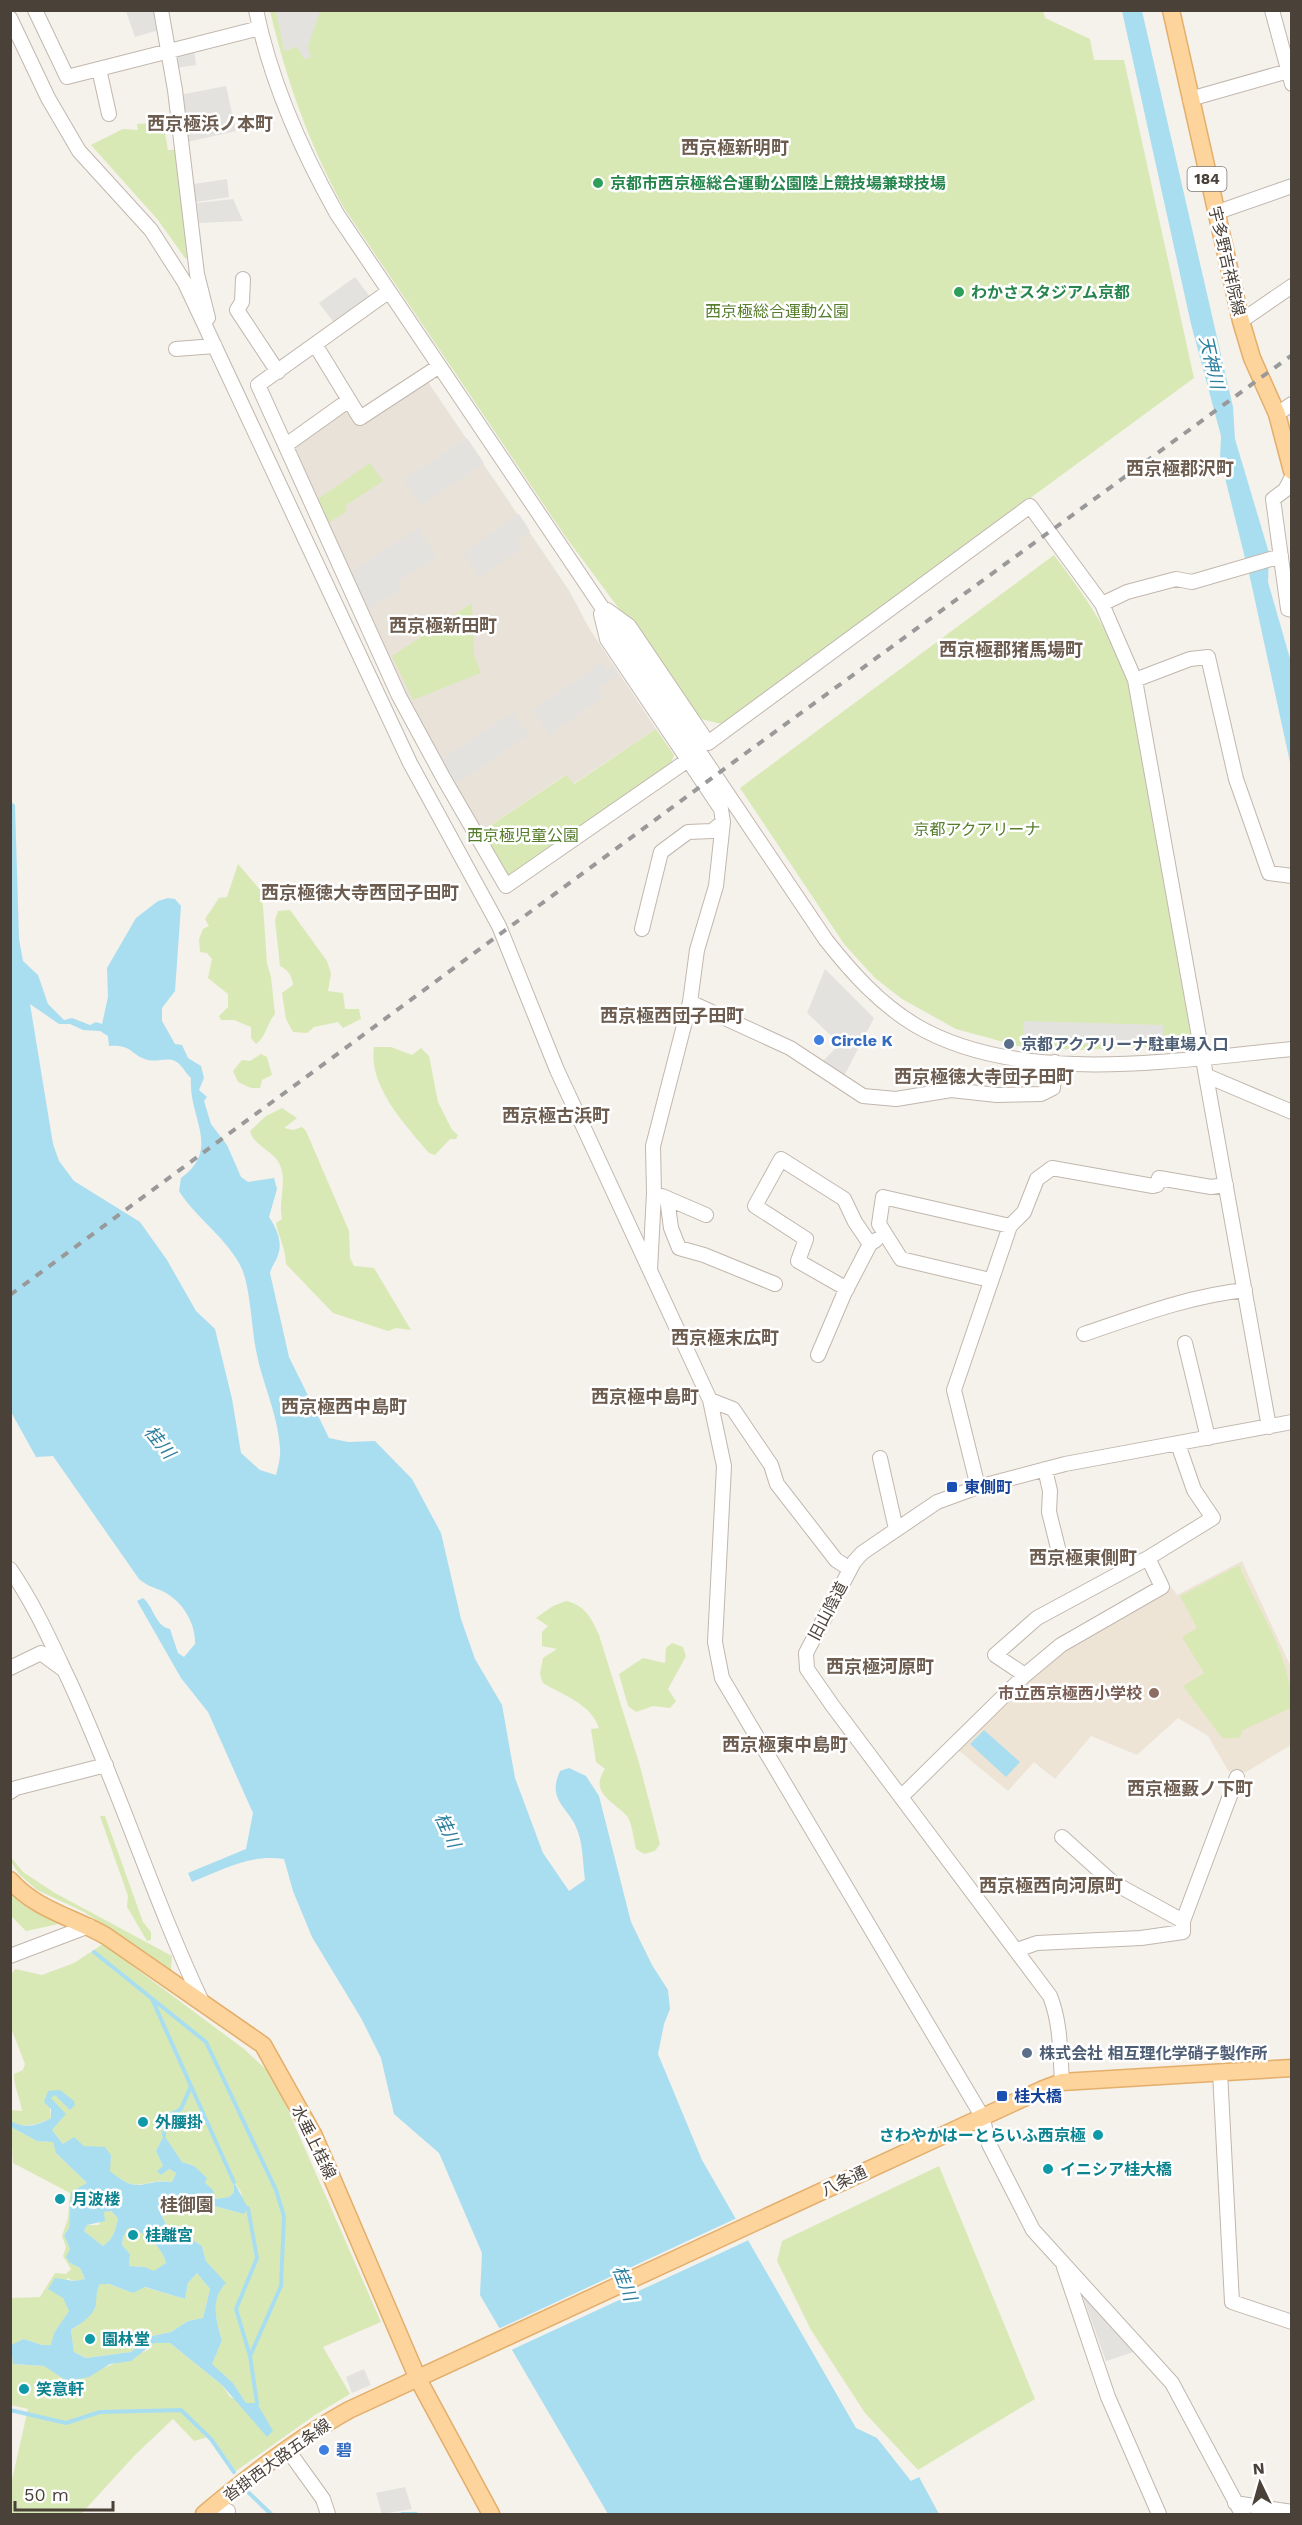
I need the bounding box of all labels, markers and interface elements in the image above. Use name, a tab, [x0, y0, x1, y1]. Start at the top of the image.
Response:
district label: 西京極浜ノ本町	[147, 113, 273, 134]
district label: 西京極新明町	[681, 137, 789, 158]
road number: 184	[1188, 167, 1226, 191]
place label: 京都市西京極総合運動公園陸上競技場兼球技場	[610, 174, 946, 193]
marker: 京都市西京極総合運動公園陸上競技場兼球技場	[591, 176, 605, 190]
street label: 宇多野吉祥院線	[1205, 204, 1249, 318]
place label: わかさスタジアム京都	[971, 283, 1130, 302]
marker: わかさスタジアム京都	[952, 285, 966, 299]
park label: 西京極総合運動公園	[705, 302, 849, 321]
water label: 天神川	[1196, 333, 1229, 393]
district label: 西京極郡沢町	[1126, 458, 1234, 479]
district label: 西京極新田町	[389, 615, 497, 636]
district label: 西京極郡猪馬場町	[939, 639, 1083, 660]
park label: 京都アクアリーナ	[913, 820, 1041, 839]
park label: 西京極児童公園	[467, 826, 579, 845]
district label: 西京極徳大寺西団子田町	[261, 882, 459, 903]
district label: 西京極西団子田町	[600, 1005, 744, 1026]
place label: Circle K	[831, 1031, 893, 1050]
marker: Circle K	[812, 1033, 826, 1047]
place label: 京都アクアリーナ駐車場入口	[1021, 1035, 1228, 1054]
marker: 京都アクアリーナ駐車場入口	[1002, 1037, 1016, 1051]
district label: 西京極徳大寺団子田町	[894, 1066, 1074, 1087]
district label: 西京極古浜町	[502, 1105, 610, 1126]
district label: 西京極末広町	[671, 1327, 779, 1348]
district label: 西京極中島町	[591, 1386, 699, 1407]
district label: 西京極西中島町	[281, 1396, 407, 1417]
water label: 桂川	[141, 1421, 181, 1464]
place label: 東側町	[964, 1478, 1012, 1497]
marker: 東側町	[945, 1480, 959, 1494]
district label: 西京極東側町	[1029, 1547, 1137, 1568]
street label: 旧山陰道	[805, 1578, 851, 1644]
district label: 西京極河原町	[826, 1656, 934, 1677]
place label: 市立西京極西小学校	[998, 1684, 1142, 1703]
marker: 市立西京極西小学校	[1147, 1686, 1161, 1700]
district label: 西京極東中島町	[722, 1734, 848, 1755]
district label: 西京極藪ノ下町	[1127, 1778, 1253, 1799]
water label: 桂川	[431, 1809, 466, 1853]
district label: 西京極西向河原町	[979, 1875, 1123, 1896]
place label: 株式会社 相互理化学硝子製作所	[1039, 2044, 1268, 2063]
marker: 株式会社 相互理化学硝子製作所	[1020, 2046, 1034, 2060]
place label: 桂大橋	[1014, 2087, 1062, 2106]
marker: 桂大橋	[995, 2089, 1009, 2103]
street label: 水垂上桂線	[288, 2102, 340, 2182]
place label: 外腰掛	[155, 2113, 203, 2132]
marker: 外腰掛	[136, 2115, 150, 2129]
place label: さわやかはーとらいふ西京極	[879, 2126, 1086, 2145]
marker: さわやかはーとらいふ西京極	[1091, 2128, 1105, 2142]
place label: イニシア桂大橋	[1060, 2160, 1172, 2179]
street label: 八条通	[818, 2162, 870, 2200]
marker: イニシア桂大橋	[1041, 2162, 1055, 2176]
place label: 月波楼	[72, 2190, 121, 2209]
marker: 月波楼	[53, 2192, 67, 2206]
district label: 桂御園	[160, 2194, 214, 2215]
place label: 桂離宮	[145, 2226, 193, 2245]
marker: 桂離宮	[126, 2228, 140, 2242]
water label: 桂川	[609, 2262, 642, 2305]
place label: 園林堂	[102, 2330, 150, 2349]
marker: 園林堂	[83, 2332, 97, 2346]
place label: 笑意軒	[36, 2380, 84, 2399]
marker: 笑意軒	[17, 2382, 31, 2396]
street label: 沓掛西大路五条線	[220, 2415, 334, 2505]
place label: 碧	[336, 2441, 352, 2460]
marker: 碧	[317, 2443, 331, 2457]
north arrow	[1230, 2453, 1290, 2513]
text: N	[1252, 2459, 1265, 2479]
scale bar	[15, 2474, 112, 2512]
text: 50 m	[24, 2484, 69, 2505]

